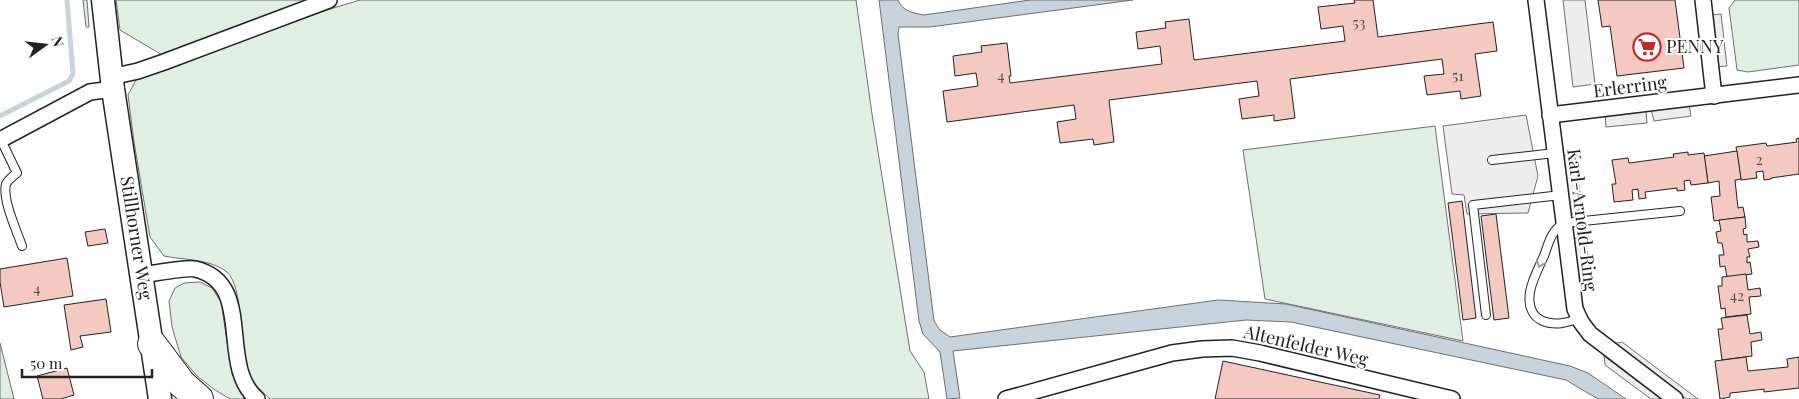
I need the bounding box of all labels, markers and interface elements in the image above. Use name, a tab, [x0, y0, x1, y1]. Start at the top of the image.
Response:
house number: 53	[1353, 12, 1366, 32]
north arrow	[20, 20, 70, 70]
supermarket icon: PENNY	[1632, 32, 1662, 62]
text: N	[48, 34, 69, 49]
place label: PENNY	[1666, 34, 1724, 58]
house number: 4	[997, 65, 1005, 85]
house number: 51	[1452, 65, 1464, 85]
street label: Erlerring	[1592, 70, 1669, 102]
street label: Karl-Arnold-Ring	[1562, 147, 1604, 293]
house number: 2	[1755, 149, 1763, 169]
street label: Stillhorner Weg	[115, 174, 159, 302]
one-way arrow	[1536, 259, 1546, 268]
house number: 4	[33, 278, 41, 298]
house number: 42	[1730, 285, 1744, 305]
street label: Altenfelder Weg	[1241, 319, 1371, 371]
scale bar	[22, 346, 152, 378]
text: 50 m	[30, 353, 63, 373]

